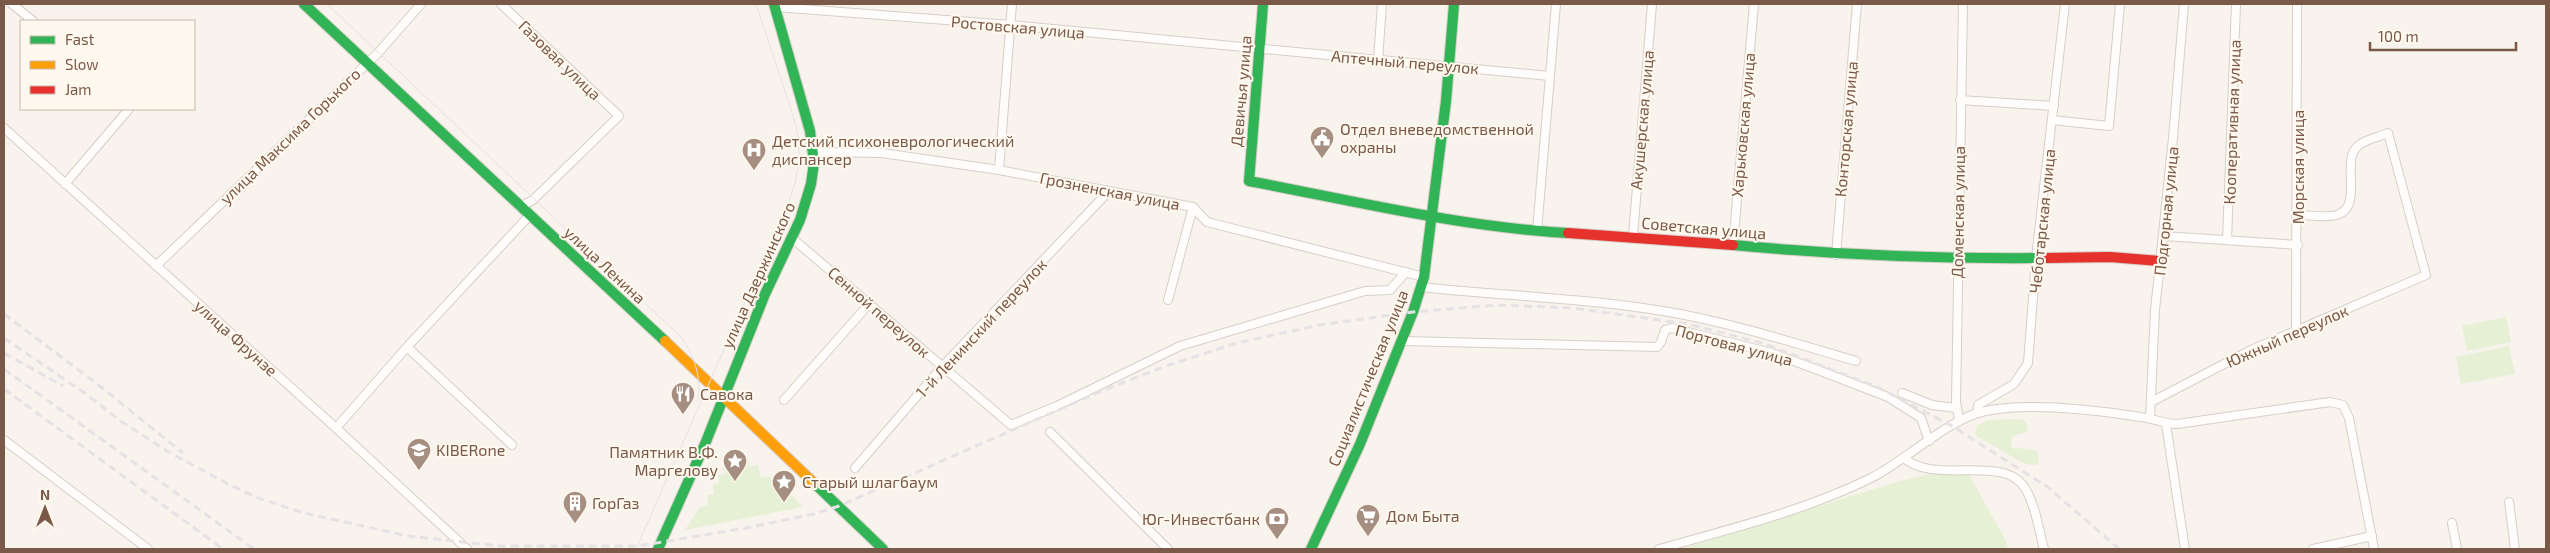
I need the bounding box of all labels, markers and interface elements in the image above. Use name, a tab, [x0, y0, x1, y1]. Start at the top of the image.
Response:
street label: Ростовская улица	[950, 11, 1086, 43]
street label: Газовая улица	[515, 16, 605, 104]
legend	[20, 20, 195, 110]
scale bar	[2370, 20, 2516, 52]
text: 100 m	[2378, 27, 2419, 45]
text: Fast	[65, 30, 95, 48]
street label: Девичья улица	[1226, 34, 1256, 148]
street label: Кооперативная улица	[2219, 39, 2245, 205]
street label: Аптечный переулок	[1330, 46, 1480, 78]
street label: Акушерская улица	[1626, 49, 1658, 191]
street label: Харьковская улица	[1727, 52, 1759, 198]
text: Slow	[65, 55, 99, 73]
street label: Конторская улица	[1830, 60, 1862, 198]
street label: улица Максима Горького	[216, 64, 364, 208]
text: Jam	[65, 80, 91, 98]
street label: Морская улица	[2288, 110, 2308, 224]
place label: Отдел вневедомственной охраны	[1340, 119, 1534, 156]
public building icon: Отдел вневедомственной охраны	[1309, 125, 1335, 159]
place label: Детский психоневрологический диспансер	[772, 131, 1014, 168]
hospital icon: Детский психоневрологический диспансер	[741, 137, 767, 171]
street label: Подгорная улица	[2149, 145, 2183, 277]
street label: Доменская улица	[1947, 146, 1969, 278]
street label: Чеботарская улица	[2024, 148, 2060, 294]
street label: Грозненская улица	[1038, 168, 1182, 214]
street label: улица Дзержинского	[717, 199, 799, 351]
street label: Советская улица	[1641, 213, 1767, 243]
street label: улица Ленина	[560, 222, 650, 308]
street label: 1-й Ленинский переулок	[911, 254, 1051, 402]
street label: Сенной переулок	[824, 262, 934, 362]
street label: Социалистическая улица	[1323, 287, 1413, 469]
street label: улица Фрунзе	[190, 295, 282, 381]
street label: Южный переулок	[2223, 300, 2352, 372]
street label: Портовая улица	[1673, 320, 1795, 370]
restaurant icon: Савока	[670, 381, 696, 415]
place label: Савока	[700, 384, 753, 403]
school or university icon: KIBERone	[406, 437, 432, 471]
place label: KIBERone	[436, 440, 505, 459]
place label: Памятник В.Ф. Маргелову	[609, 442, 718, 480]
place icon: Памятник В.Ф. Маргелову	[722, 448, 748, 482]
place icon: Старый шлагбаум	[771, 469, 797, 503]
place label: Старый шлагбаум	[802, 472, 938, 492]
north arrow	[20, 483, 70, 533]
text: N	[40, 486, 50, 503]
building icon: ГорГаз	[562, 490, 588, 524]
place label: ГорГаз	[592, 493, 640, 512]
supermarket icon: Дом Быта	[1355, 503, 1381, 537]
bank icon: Юг-Инвестбанк	[1264, 506, 1290, 540]
place label: Дом Быта	[1386, 506, 1460, 525]
place label: Юг-Инвестбанк	[1142, 509, 1260, 528]

